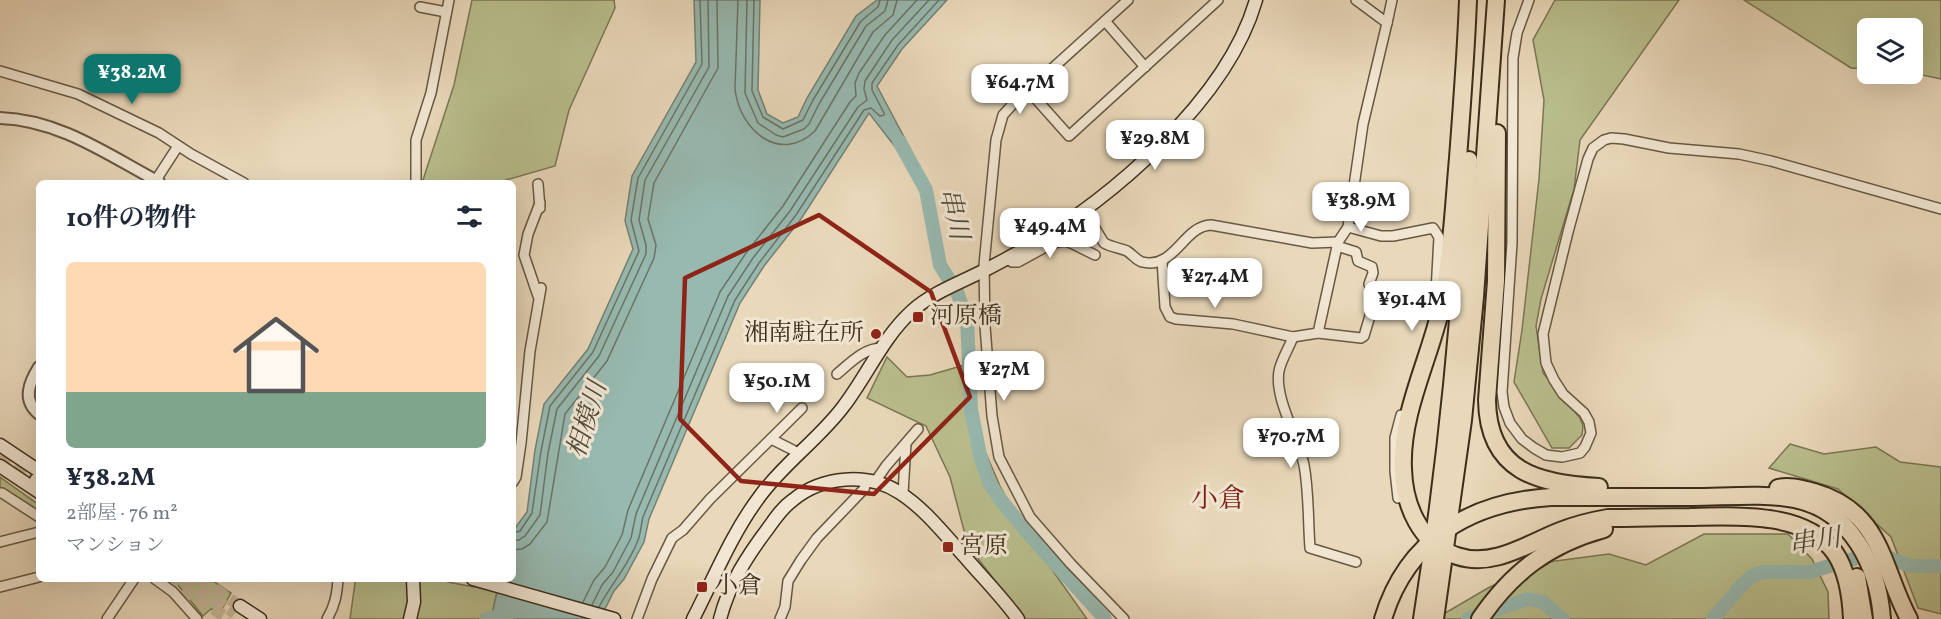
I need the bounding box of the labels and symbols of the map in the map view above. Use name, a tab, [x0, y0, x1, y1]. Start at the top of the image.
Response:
pin: ¥38.2M	[83, 54, 181, 105]
pin: ¥64.7M	[971, 64, 1069, 115]
pin: ¥29.8M	[1106, 120, 1204, 171]
pin: ¥38.9M	[1312, 182, 1410, 233]
water label: 串川	[930, 185, 977, 246]
pin: ¥49.4M	[1001, 208, 1099, 259]
pin: ¥27.4M	[1166, 258, 1264, 309]
pin: ¥91.4M	[1363, 281, 1461, 332]
place label: 河原橋	[930, 300, 1002, 334]
marker: 河原橋	[911, 310, 925, 324]
place label: 湘南駐在所	[744, 317, 864, 351]
marker: 湘南駐在所	[869, 327, 883, 341]
pin: ¥27M	[968, 351, 1040, 402]
pin: ¥50.1M	[728, 363, 826, 414]
water label: 相模川	[559, 375, 617, 463]
pin: ¥70.7M	[1242, 418, 1340, 469]
district label: 小倉	[1191, 481, 1245, 519]
water label: 串川	[1786, 520, 1846, 564]
place label: 宮原	[960, 530, 1008, 564]
marker: 宮原	[941, 540, 955, 554]
place label: 小倉	[714, 570, 762, 604]
marker: 小倉	[695, 580, 709, 594]

